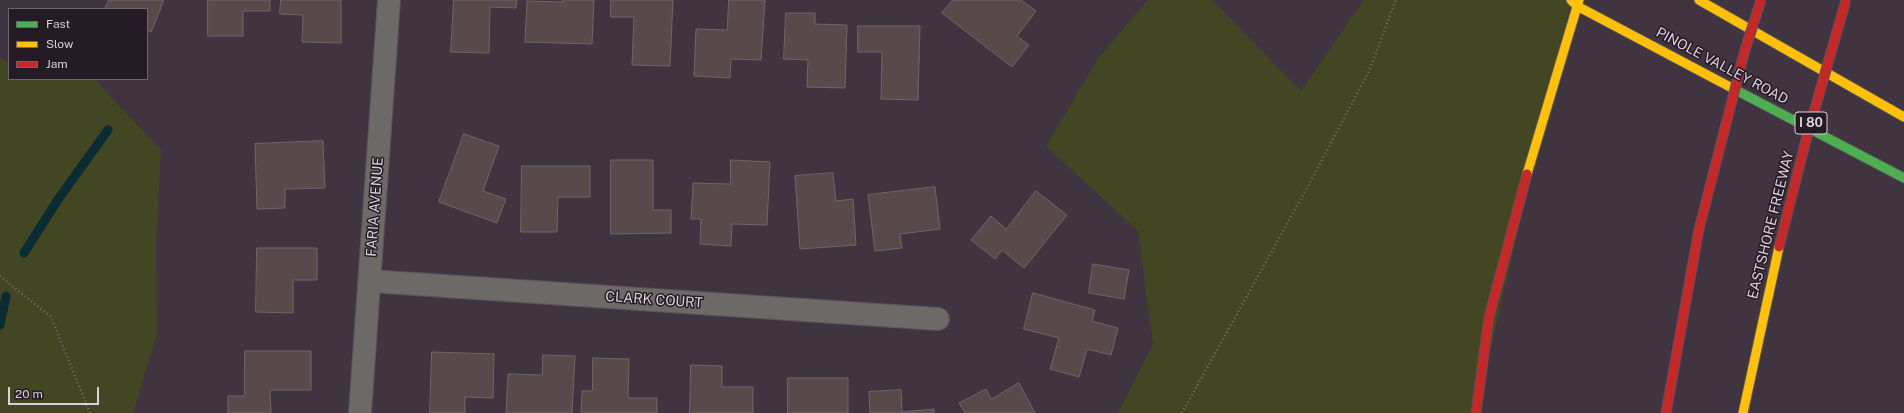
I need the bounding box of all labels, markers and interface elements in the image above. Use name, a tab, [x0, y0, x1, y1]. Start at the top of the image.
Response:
legend	[8, 8, 148, 80]
text: Fast	[46, 17, 70, 31]
street label: PINOLE VALLEY ROAD	[1653, 24, 1791, 108]
text: Slow	[46, 37, 73, 51]
text: Jam	[46, 57, 68, 71]
road number: I 80	[1795, 112, 1827, 134]
street label: EASTSHORE FREEWAY	[1744, 149, 1798, 301]
street label: FARIA AVENUE	[363, 157, 387, 257]
street label: CLARK COURT	[605, 288, 703, 312]
scale bar	[10, 379, 101, 405]
text: 20 m	[15, 387, 43, 401]

